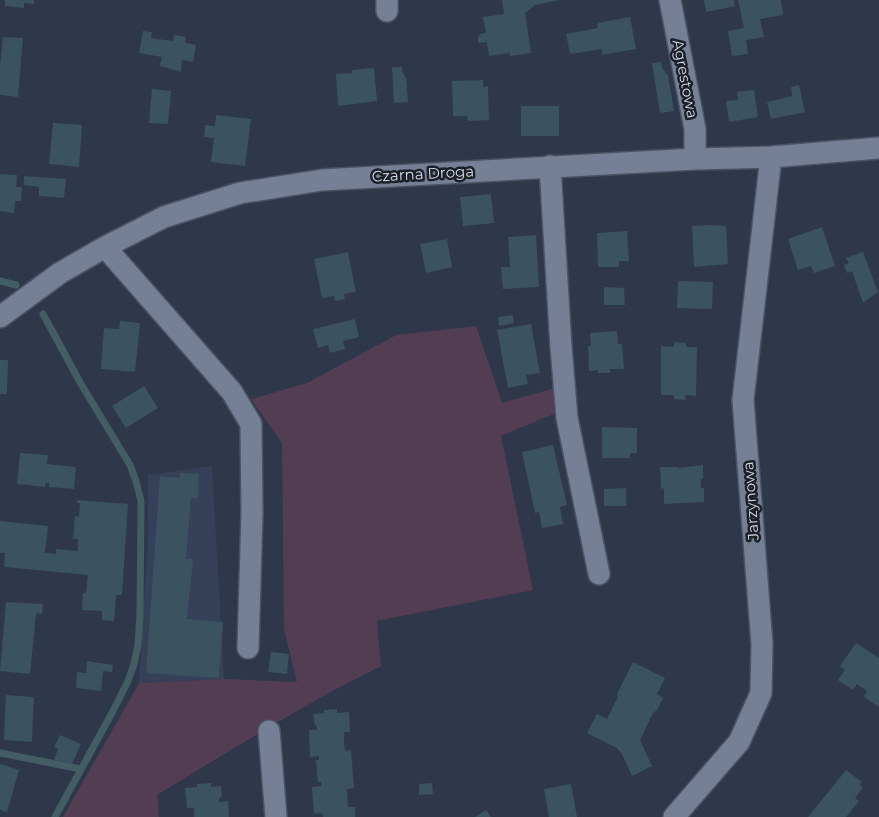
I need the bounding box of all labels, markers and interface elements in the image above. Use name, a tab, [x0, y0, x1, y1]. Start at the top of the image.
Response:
street label: Agrestowa	[669, 38, 702, 120]
street label: Czarna Droga	[371, 161, 475, 186]
street label: Jarzynowa	[738, 461, 763, 542]

